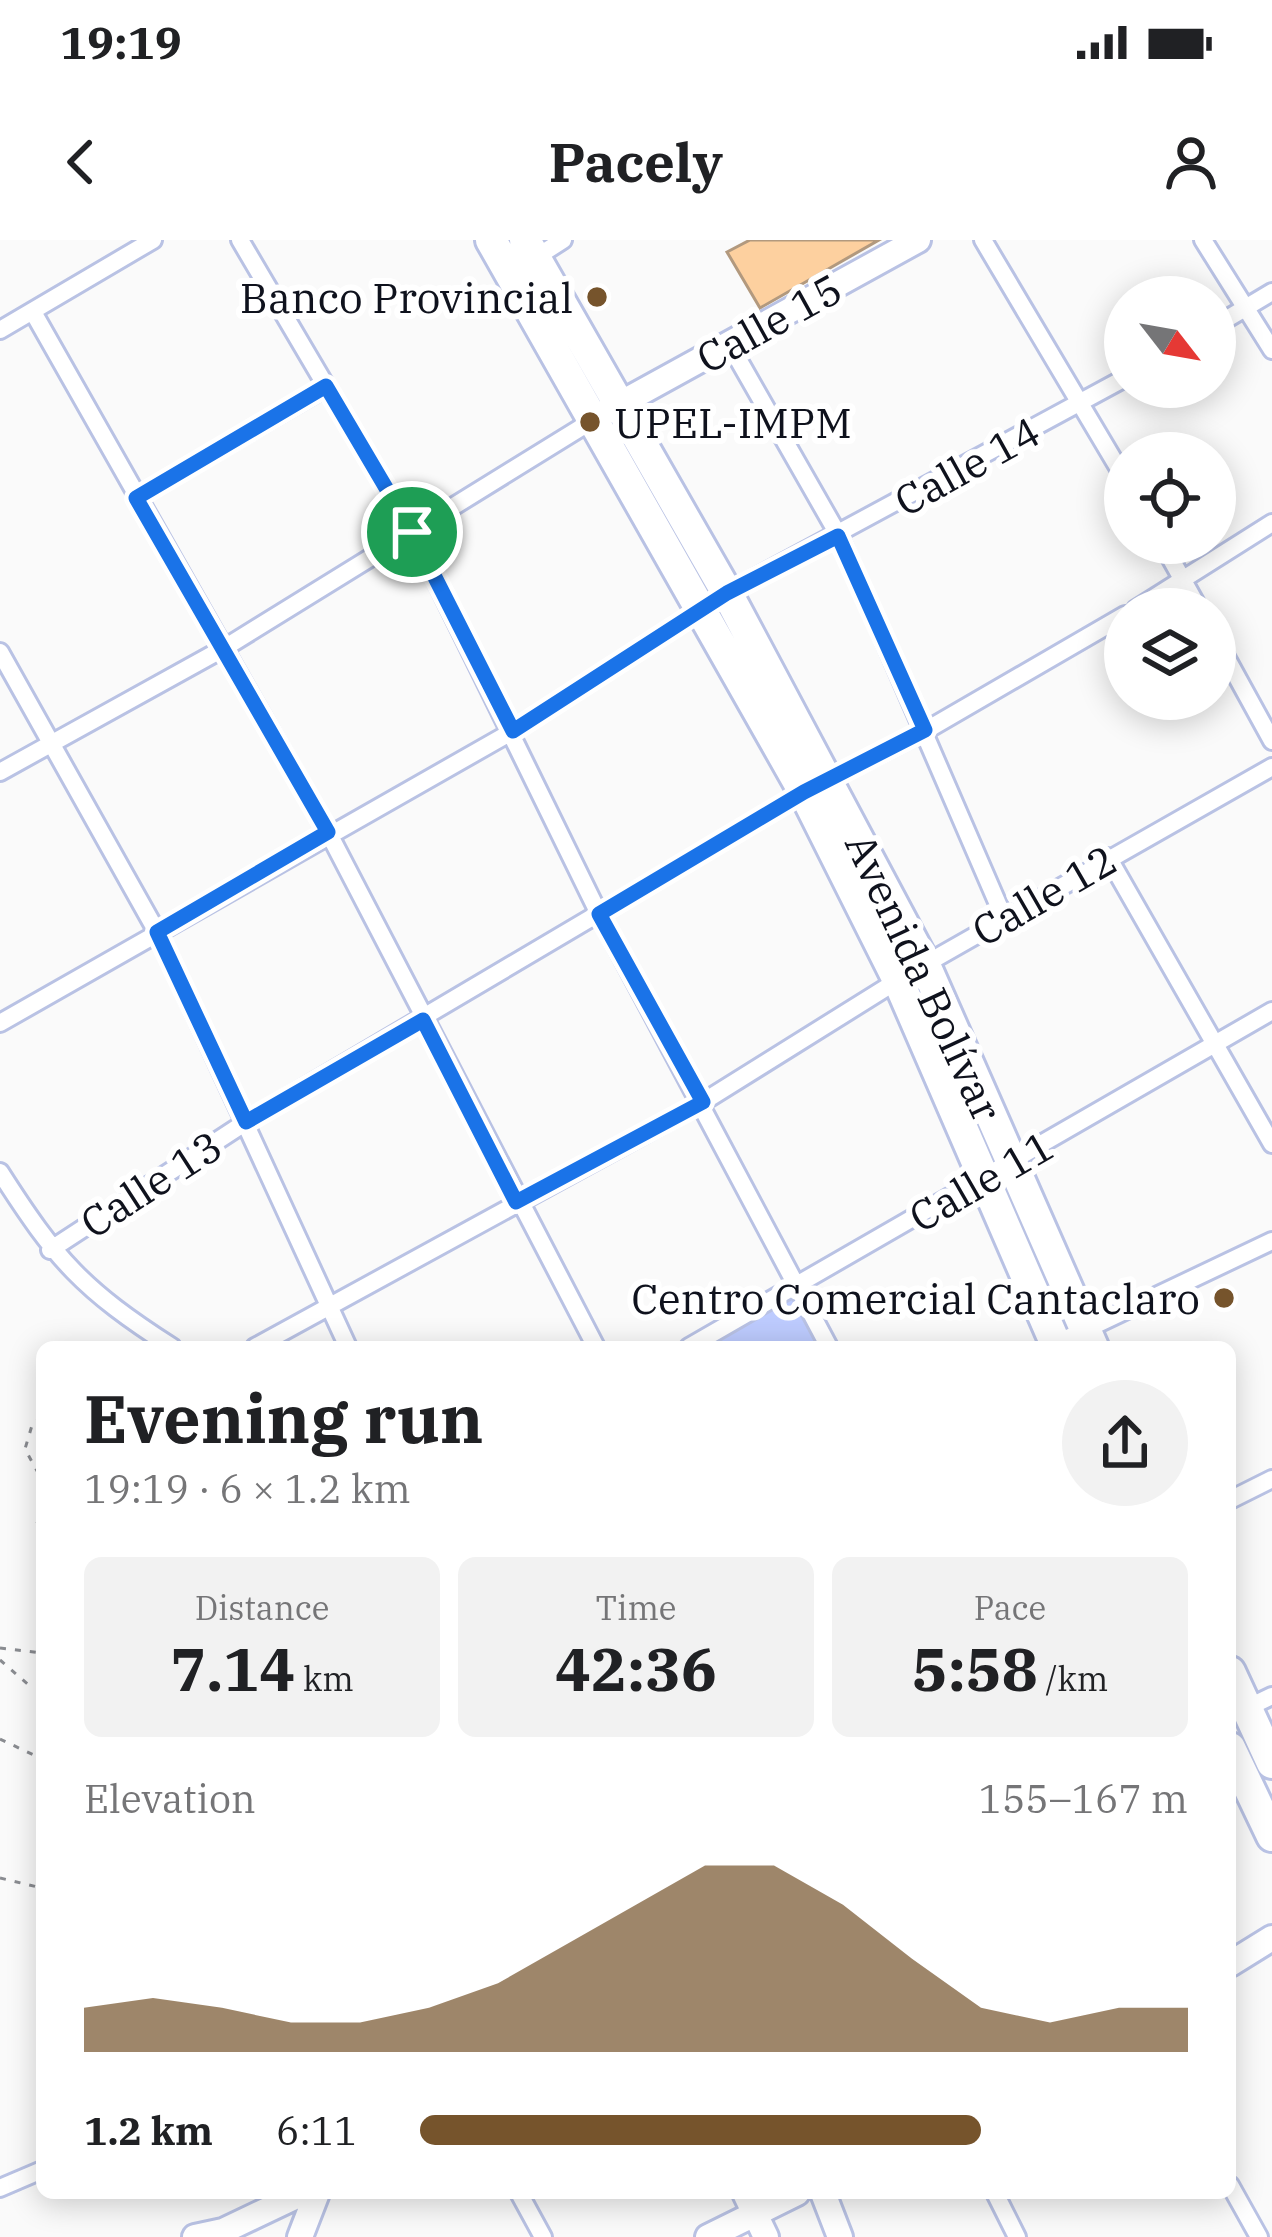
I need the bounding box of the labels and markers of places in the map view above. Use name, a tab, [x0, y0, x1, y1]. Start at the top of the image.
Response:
place label: Banco Provincial	[240, 270, 573, 325]
marker: Banco Provincial	[584, 284, 610, 310]
place label: UPEL-IMPM	[614, 395, 852, 450]
marker: UPEL-IMPM	[577, 409, 603, 435]
pin	[361, 481, 463, 583]
place label: Centro Comercial Cantaclaro	[631, 1271, 1200, 1326]
marker: Centro Comercial Cantaclaro	[1211, 1285, 1237, 1311]

